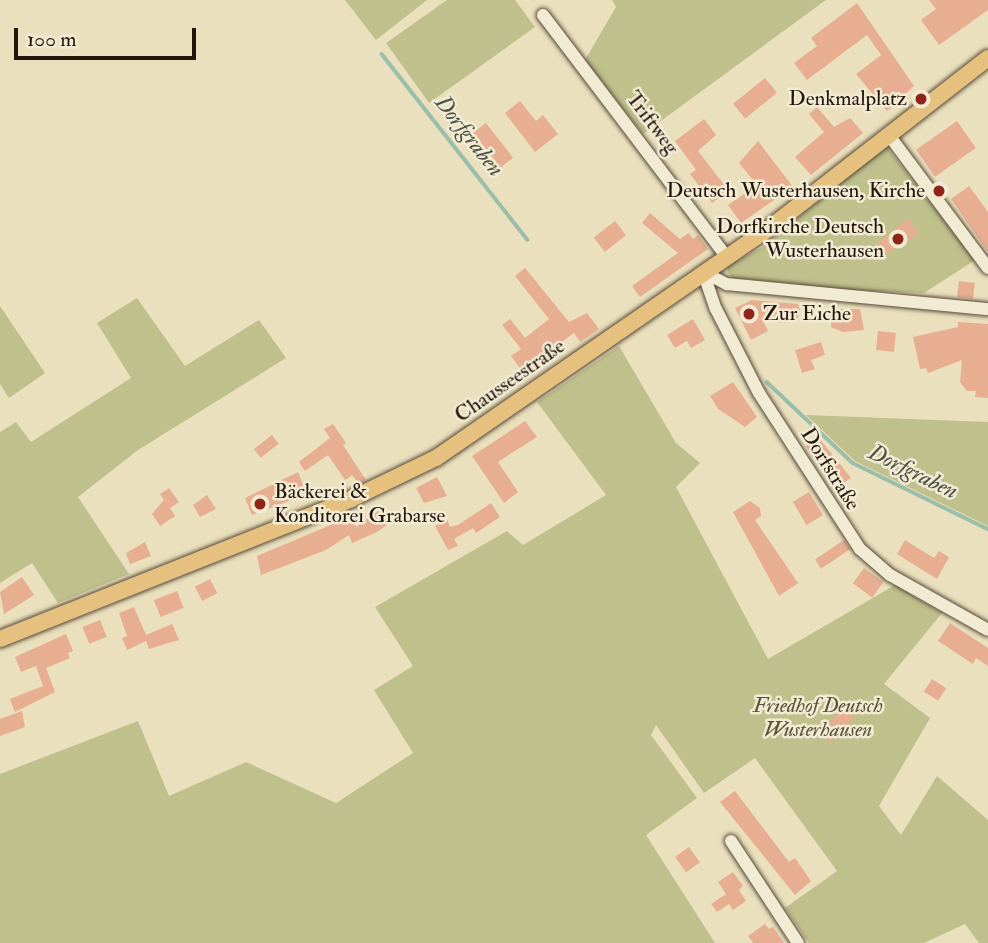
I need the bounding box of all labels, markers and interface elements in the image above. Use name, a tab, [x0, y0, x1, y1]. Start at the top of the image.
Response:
scale bar	[18, 14, 200, 58]
text: 100 m	[27, 26, 77, 53]
place label: Denkmalplatz	[789, 86, 907, 112]
street label: Triftweg	[620, 87, 684, 159]
water label: Dorfgraben	[429, 90, 509, 182]
marker: Denkmalplatz	[913, 91, 929, 107]
place label: Deutsch Wusterhausen, Kirche	[666, 178, 925, 204]
marker: Deutsch Wusterhausen, Kirche	[931, 183, 947, 199]
place label: Dorfkirche Deutsch Wusterhausen	[716, 214, 884, 264]
marker: Dorfkirche Deutsch Wusterhausen	[890, 231, 906, 247]
place label: Zur Eiche	[763, 301, 851, 327]
marker: Zur Eiche	[741, 306, 757, 322]
street label: Chausseestraße	[450, 334, 570, 428]
street label: Dorfstraße	[795, 423, 865, 515]
water label: Dorfgraben	[864, 439, 962, 505]
place label: Bäckerei & Konditorei Grabarse	[274, 479, 445, 529]
marker: Bäckerei & Konditorei Grabarse	[252, 496, 268, 512]
park label: Friedhof Deutsch Wusterhausen	[753, 693, 883, 743]

